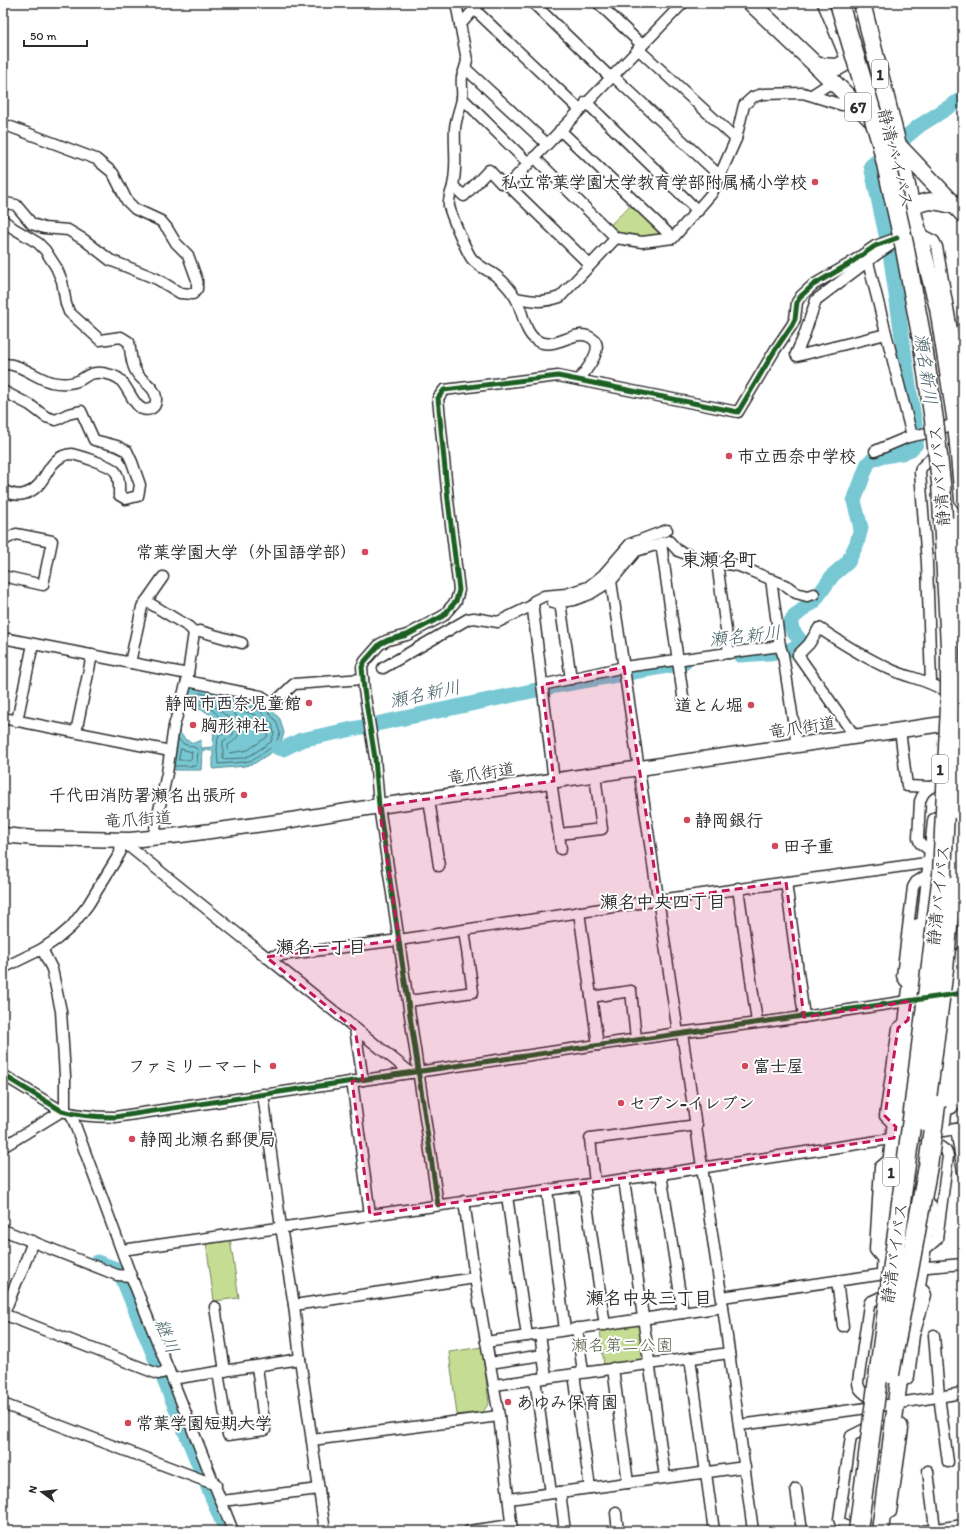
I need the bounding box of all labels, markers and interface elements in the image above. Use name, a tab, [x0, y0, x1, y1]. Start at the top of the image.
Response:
scale bar	[24, 22, 87, 48]
text: 50 m	[30, 29, 56, 43]
road number: 1	[872, 60, 888, 88]
road number: 67	[845, 93, 871, 121]
street label: 静清バイパス	[874, 106, 918, 210]
place label: 私立常葉学園大学教育学部附属橘小学校	[501, 172, 807, 192]
marker: 私立常葉学園大学教育学部附属橘小学校	[810, 177, 820, 187]
water label: 瀬名新川	[910, 332, 942, 406]
street label: 静清バイパス	[925, 424, 953, 528]
place label: 市立西奈中学校	[737, 446, 856, 466]
marker: 市立西奈中学校	[724, 451, 734, 461]
place label: 常葉学園大学（外国語学部）	[136, 542, 357, 562]
marker: 常葉学園大学（外国語学部）	[360, 547, 370, 557]
district label: 東瀬名町	[681, 548, 757, 571]
water label: 瀬名新川	[708, 621, 782, 651]
water label: 瀬名新川	[387, 676, 463, 712]
place label: 静岡市西奈児童館	[165, 693, 301, 713]
place label: 道とん堀	[675, 695, 743, 715]
marker: 静岡市西奈児童館	[304, 698, 314, 708]
marker: 道とん堀	[746, 700, 756, 710]
street label: 竜爪街道	[767, 712, 837, 742]
place label: 胸形神社	[201, 715, 269, 735]
marker: 胸形神社	[188, 720, 198, 730]
road number: 1	[932, 755, 948, 783]
street label: 竜爪街道	[446, 758, 516, 788]
place label: 千代田消防署瀬名出張所	[49, 785, 236, 805]
marker: 千代田消防署瀬名出張所	[239, 790, 249, 800]
street label: 竜爪街道	[104, 807, 172, 831]
place label: 静岡銀行	[695, 810, 763, 830]
marker: 静岡銀行	[682, 815, 692, 825]
place label: 田子重	[783, 836, 834, 856]
marker: 田子重	[770, 841, 780, 851]
street label: 静清バイパス	[923, 843, 953, 947]
district label: 瀬名中央四丁目	[600, 891, 726, 913]
district label: 瀬名一丁目	[276, 936, 366, 958]
place label: ファミリーマート	[128, 1056, 265, 1076]
place label: 富士屋	[753, 1056, 804, 1076]
marker: ファミリーマート	[268, 1061, 278, 1071]
marker: 富士屋	[740, 1061, 750, 1071]
place label: セブン-イレブン	[629, 1093, 755, 1113]
marker: セブン-イレブン	[616, 1098, 626, 1108]
place label: 静岡北瀬名郵便局	[140, 1129, 276, 1149]
marker: 静岡北瀬名郵便局	[127, 1134, 137, 1144]
road number: 1	[883, 1158, 899, 1186]
street label: 静清バイパス	[877, 1201, 911, 1305]
district label: 瀬名中央三丁目	[586, 1287, 712, 1309]
water label: 継川	[150, 1315, 184, 1357]
park label: 瀬名第二公園	[571, 1335, 673, 1355]
place label: あゆみ保育園	[516, 1392, 618, 1412]
marker: あゆみ保育園	[503, 1397, 513, 1407]
place label: 常葉学園短期大学	[136, 1413, 272, 1433]
marker: 常葉学園短期大学	[123, 1418, 133, 1428]
north arrow	[22, 1472, 62, 1512]
text: N	[26, 1484, 40, 1495]

